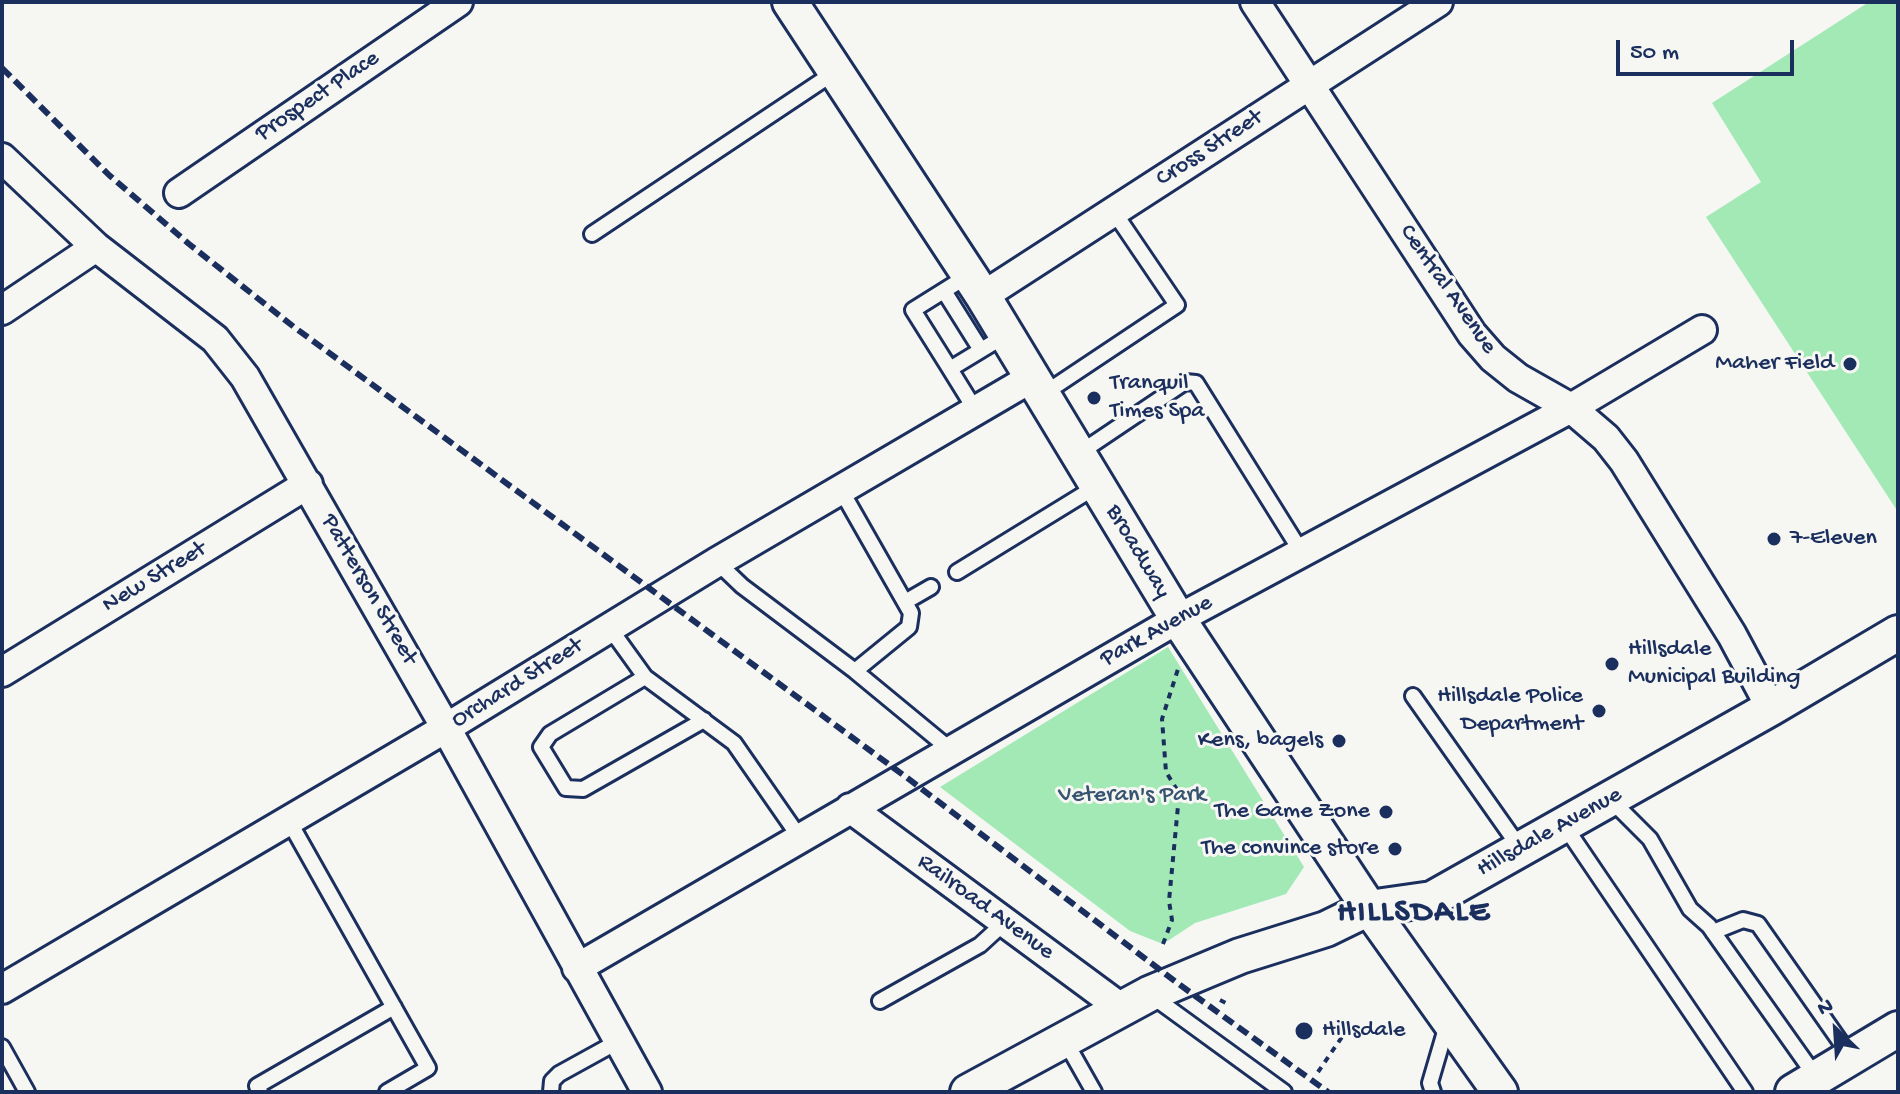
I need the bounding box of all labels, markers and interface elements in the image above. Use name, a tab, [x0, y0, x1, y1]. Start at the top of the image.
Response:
scale bar	[1620, 24, 1798, 74]
text: 50 m	[1630, 39, 1679, 68]
street label: Prospect Place	[251, 45, 385, 149]
street label: Cross Street	[1151, 104, 1269, 194]
street label: Central Avenue	[1392, 220, 1502, 360]
place label: Maher Field	[1715, 350, 1834, 378]
marker: Maher Field	[1841, 355, 1859, 373]
place label: Tranquil Times Spa	[1110, 370, 1205, 426]
marker: Tranquil Times Spa	[1085, 389, 1103, 407]
street label: Broadway	[1098, 500, 1176, 604]
street label: Patterson Street	[313, 509, 423, 671]
place label: 7-Eleven	[1790, 525, 1877, 553]
marker: 7-Eleven	[1765, 530, 1783, 548]
street label: New Street	[98, 536, 212, 620]
street label: Park Avenue	[1096, 589, 1218, 675]
street label: Orchard Street	[447, 632, 589, 736]
place label: Hillsdale Municipal Building	[1628, 636, 1800, 692]
marker: Hillsdale Municipal Building	[1603, 655, 1621, 673]
place label: Hillsdale Police Department	[1437, 683, 1583, 739]
marker: Hillsdale Police Department	[1590, 702, 1608, 720]
place label: Kens, bagels	[1198, 727, 1323, 755]
marker: Kens, bagels	[1330, 732, 1348, 750]
street label: Hillsdale Avenue	[1473, 781, 1627, 885]
park label: Veteran's Park	[1058, 782, 1206, 810]
place label: The Game Zone	[1214, 798, 1370, 826]
marker: The Game Zone	[1377, 803, 1395, 821]
place label: The convince store	[1201, 835, 1379, 863]
marker: The convince store	[1386, 840, 1404, 858]
street label: Railroad Avenue	[911, 849, 1059, 967]
district label: HILLSDALE	[1337, 895, 1491, 933]
north arrow	[1796, 990, 1876, 1070]
text: N	[1814, 993, 1838, 1023]
place label: Hillsdale	[1322, 1017, 1405, 1045]
marker: Hillsdale	[1293, 1020, 1315, 1042]

